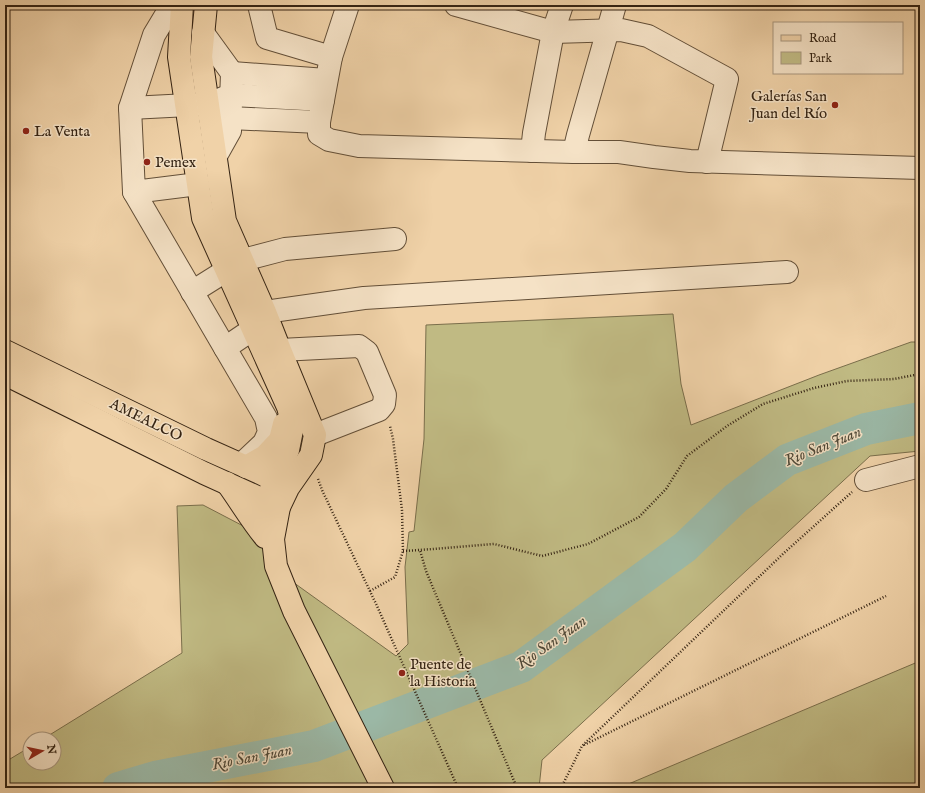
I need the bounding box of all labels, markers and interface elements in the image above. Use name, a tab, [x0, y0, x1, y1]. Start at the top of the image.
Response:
legend	[773, 22, 903, 74]
text: Road	[809, 31, 837, 46]
text: Park	[809, 51, 832, 66]
place label: Galerías San Juan del Río	[748, 87, 827, 123]
marker: Galerías San Juan del Río	[830, 100, 840, 110]
place label: La Venta	[34, 122, 90, 141]
marker: La Venta	[21, 126, 31, 136]
place label: Pemex	[155, 153, 197, 172]
marker: Pemex	[142, 157, 152, 167]
street label: AMEALCO	[106, 394, 185, 446]
water label: Rio San Juan	[782, 423, 864, 471]
water label: Rio San Juan	[513, 612, 591, 674]
place label: Puente de la Historia	[410, 655, 476, 691]
marker: Puente de la Historia	[397, 668, 407, 678]
north arrow	[22, 731, 62, 771]
water label: Rio San Juan	[210, 740, 294, 776]
text: N	[43, 743, 59, 756]

